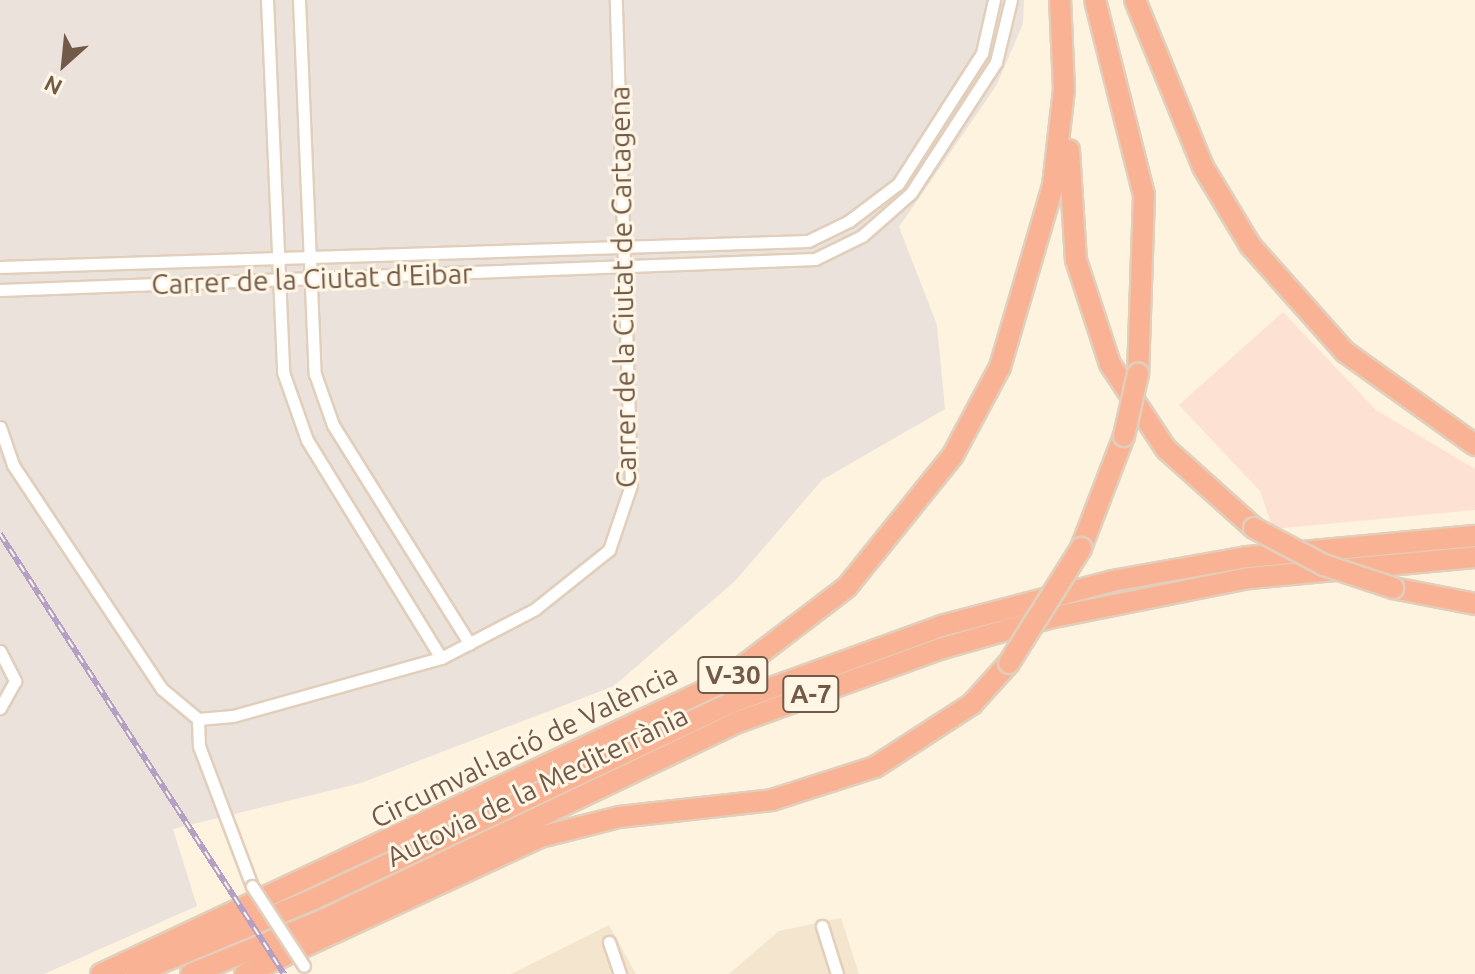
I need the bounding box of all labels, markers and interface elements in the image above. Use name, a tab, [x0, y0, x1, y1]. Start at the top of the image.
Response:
north arrow	[24, 24, 104, 104]
text: N	[40, 71, 66, 101]
street label: Carrer de la Ciutat de Cartagena	[603, 86, 643, 488]
street label: Carrer de la Ciutat d'Eibar	[151, 257, 473, 301]
road number: V-30	[697, 653, 769, 697]
street label: Circumval·lació de València	[365, 657, 683, 835]
road number: A-7	[781, 672, 841, 716]
street label: Autovia de la Mediterrània	[381, 698, 693, 874]

